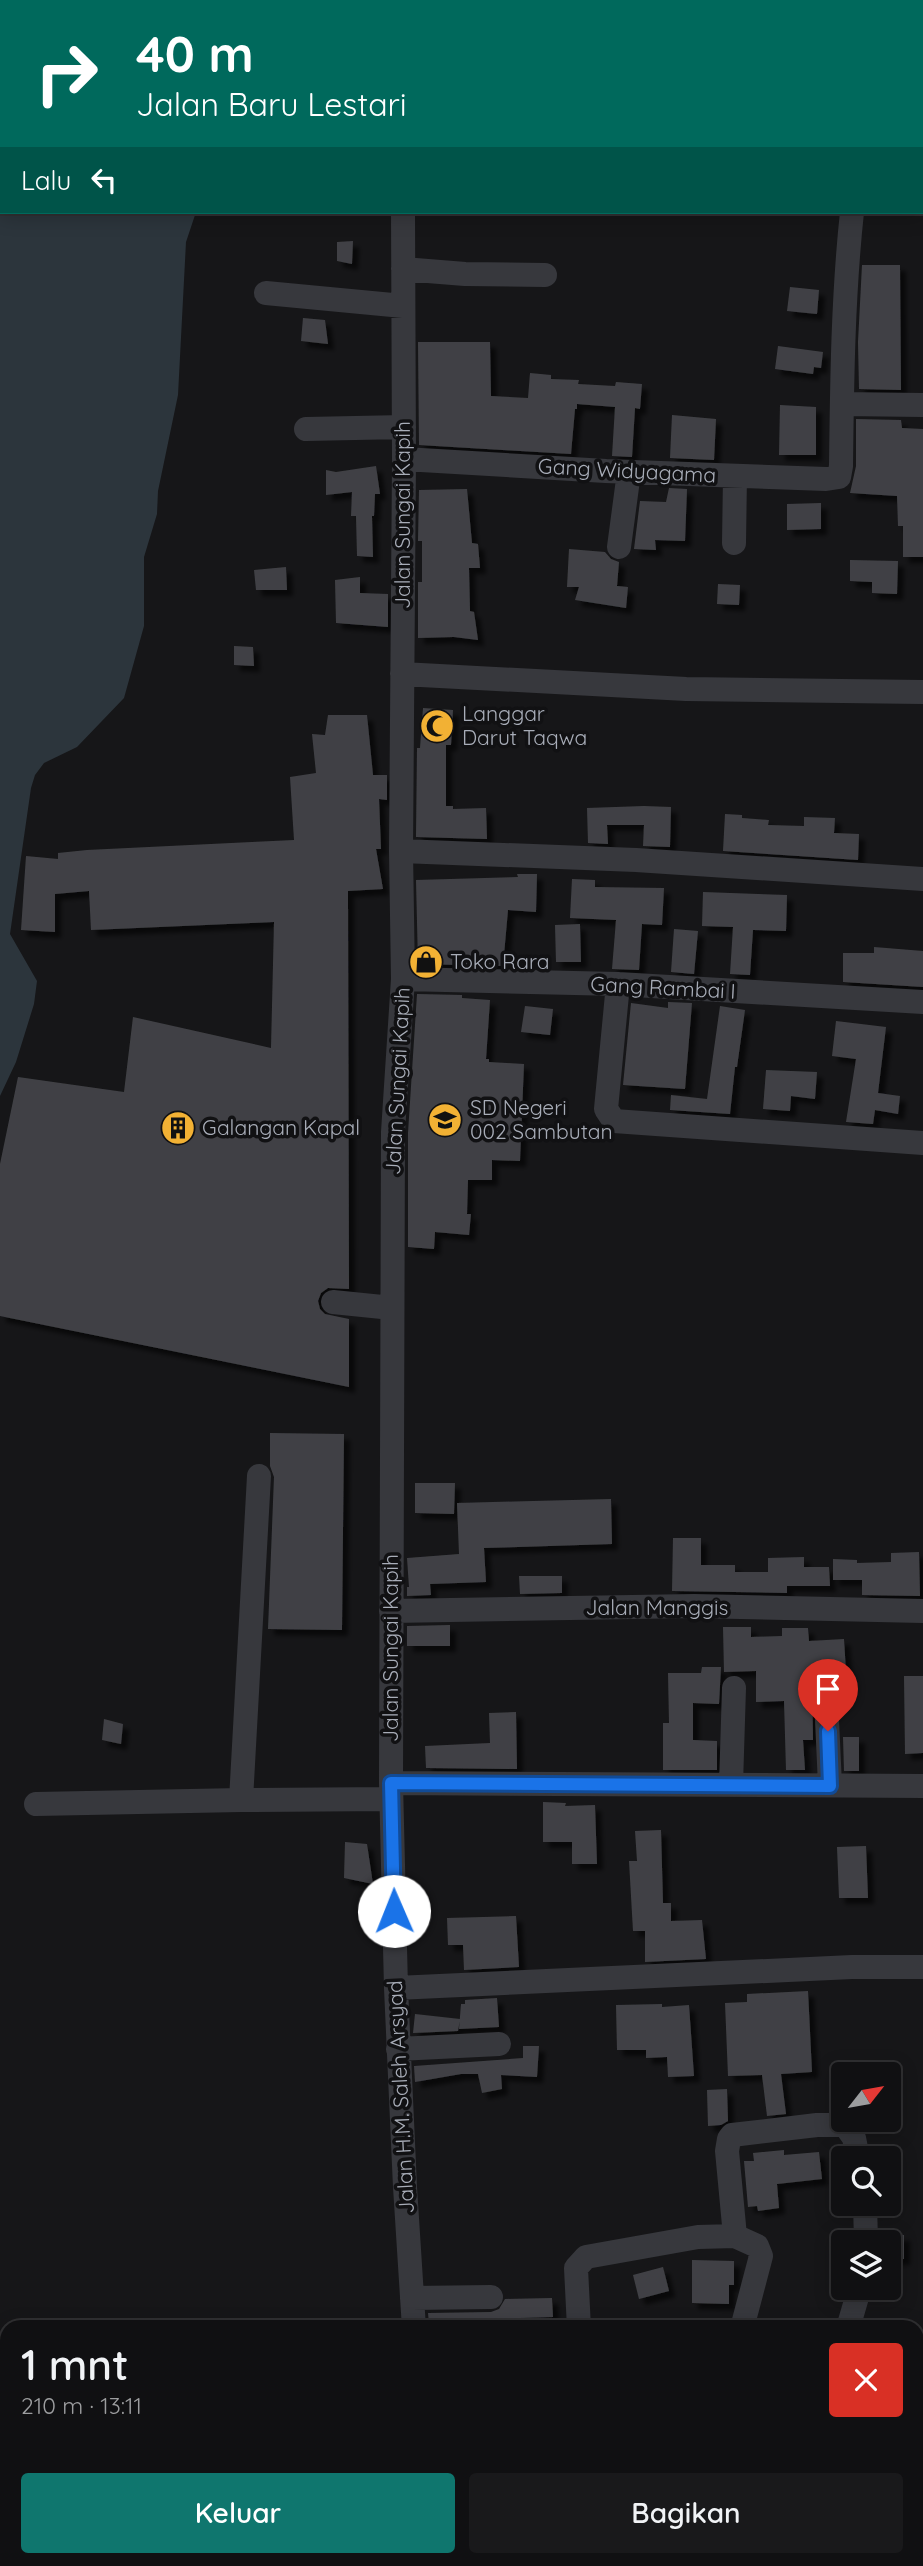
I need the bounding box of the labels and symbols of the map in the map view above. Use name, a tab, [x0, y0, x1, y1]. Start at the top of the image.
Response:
street label: Jalan Sungai Kapih	[389, 421, 415, 609]
street label: Gang Widyagama	[537, 452, 717, 488]
place label: Langgar Darut Taqwa	[462, 700, 587, 750]
mosque icon: Langgar Darut Taqwa	[418, 707, 456, 745]
shop icon: Toko Rara	[407, 943, 445, 981]
place label: Toko Rara	[450, 948, 549, 974]
street label: Gang Rambai I	[590, 970, 736, 1004]
street label: Jalan Sungai Kapih	[379, 986, 415, 1176]
place label: SD Negeri 002 Sambutan	[470, 1094, 613, 1144]
school or university icon: SD Negeri 002 Sambutan	[426, 1101, 464, 1139]
building icon: Galangan Kapal	[159, 1109, 197, 1147]
place label: Galangan Kapal	[202, 1114, 360, 1140]
street label: Jalan Sungai Kapih	[377, 1554, 403, 1742]
street label: Jalan Manggis	[586, 1594, 728, 1620]
pin	[798, 1659, 858, 1731]
position arrow	[357, 1874, 431, 1948]
street label: Jalan H.M. Saleh Arsyad	[381, 1980, 419, 2214]
north arrow	[831, 2062, 901, 2132]

